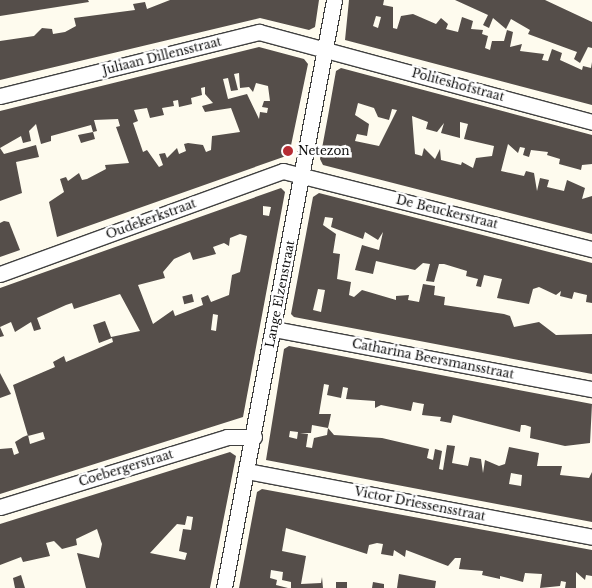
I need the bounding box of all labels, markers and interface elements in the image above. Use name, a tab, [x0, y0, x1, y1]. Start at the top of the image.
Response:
street label: Juliaan Dillensstraat	[101, 34, 223, 78]
street label: Politeshofstraat	[410, 66, 506, 104]
place label: Netezon	[298, 144, 350, 158]
marker: Netezon	[282, 145, 294, 157]
street label: De Beuckerstraat	[395, 192, 499, 232]
street label: Oudekerkstraat	[104, 196, 198, 242]
street label: Lange Elzenstraat	[263, 239, 297, 349]
street label: Catharina Beersmansstraat	[351, 336, 515, 382]
street label: Coebergerstraat	[77, 447, 175, 489]
street label: Victor Driessensstraat	[353, 484, 487, 524]

